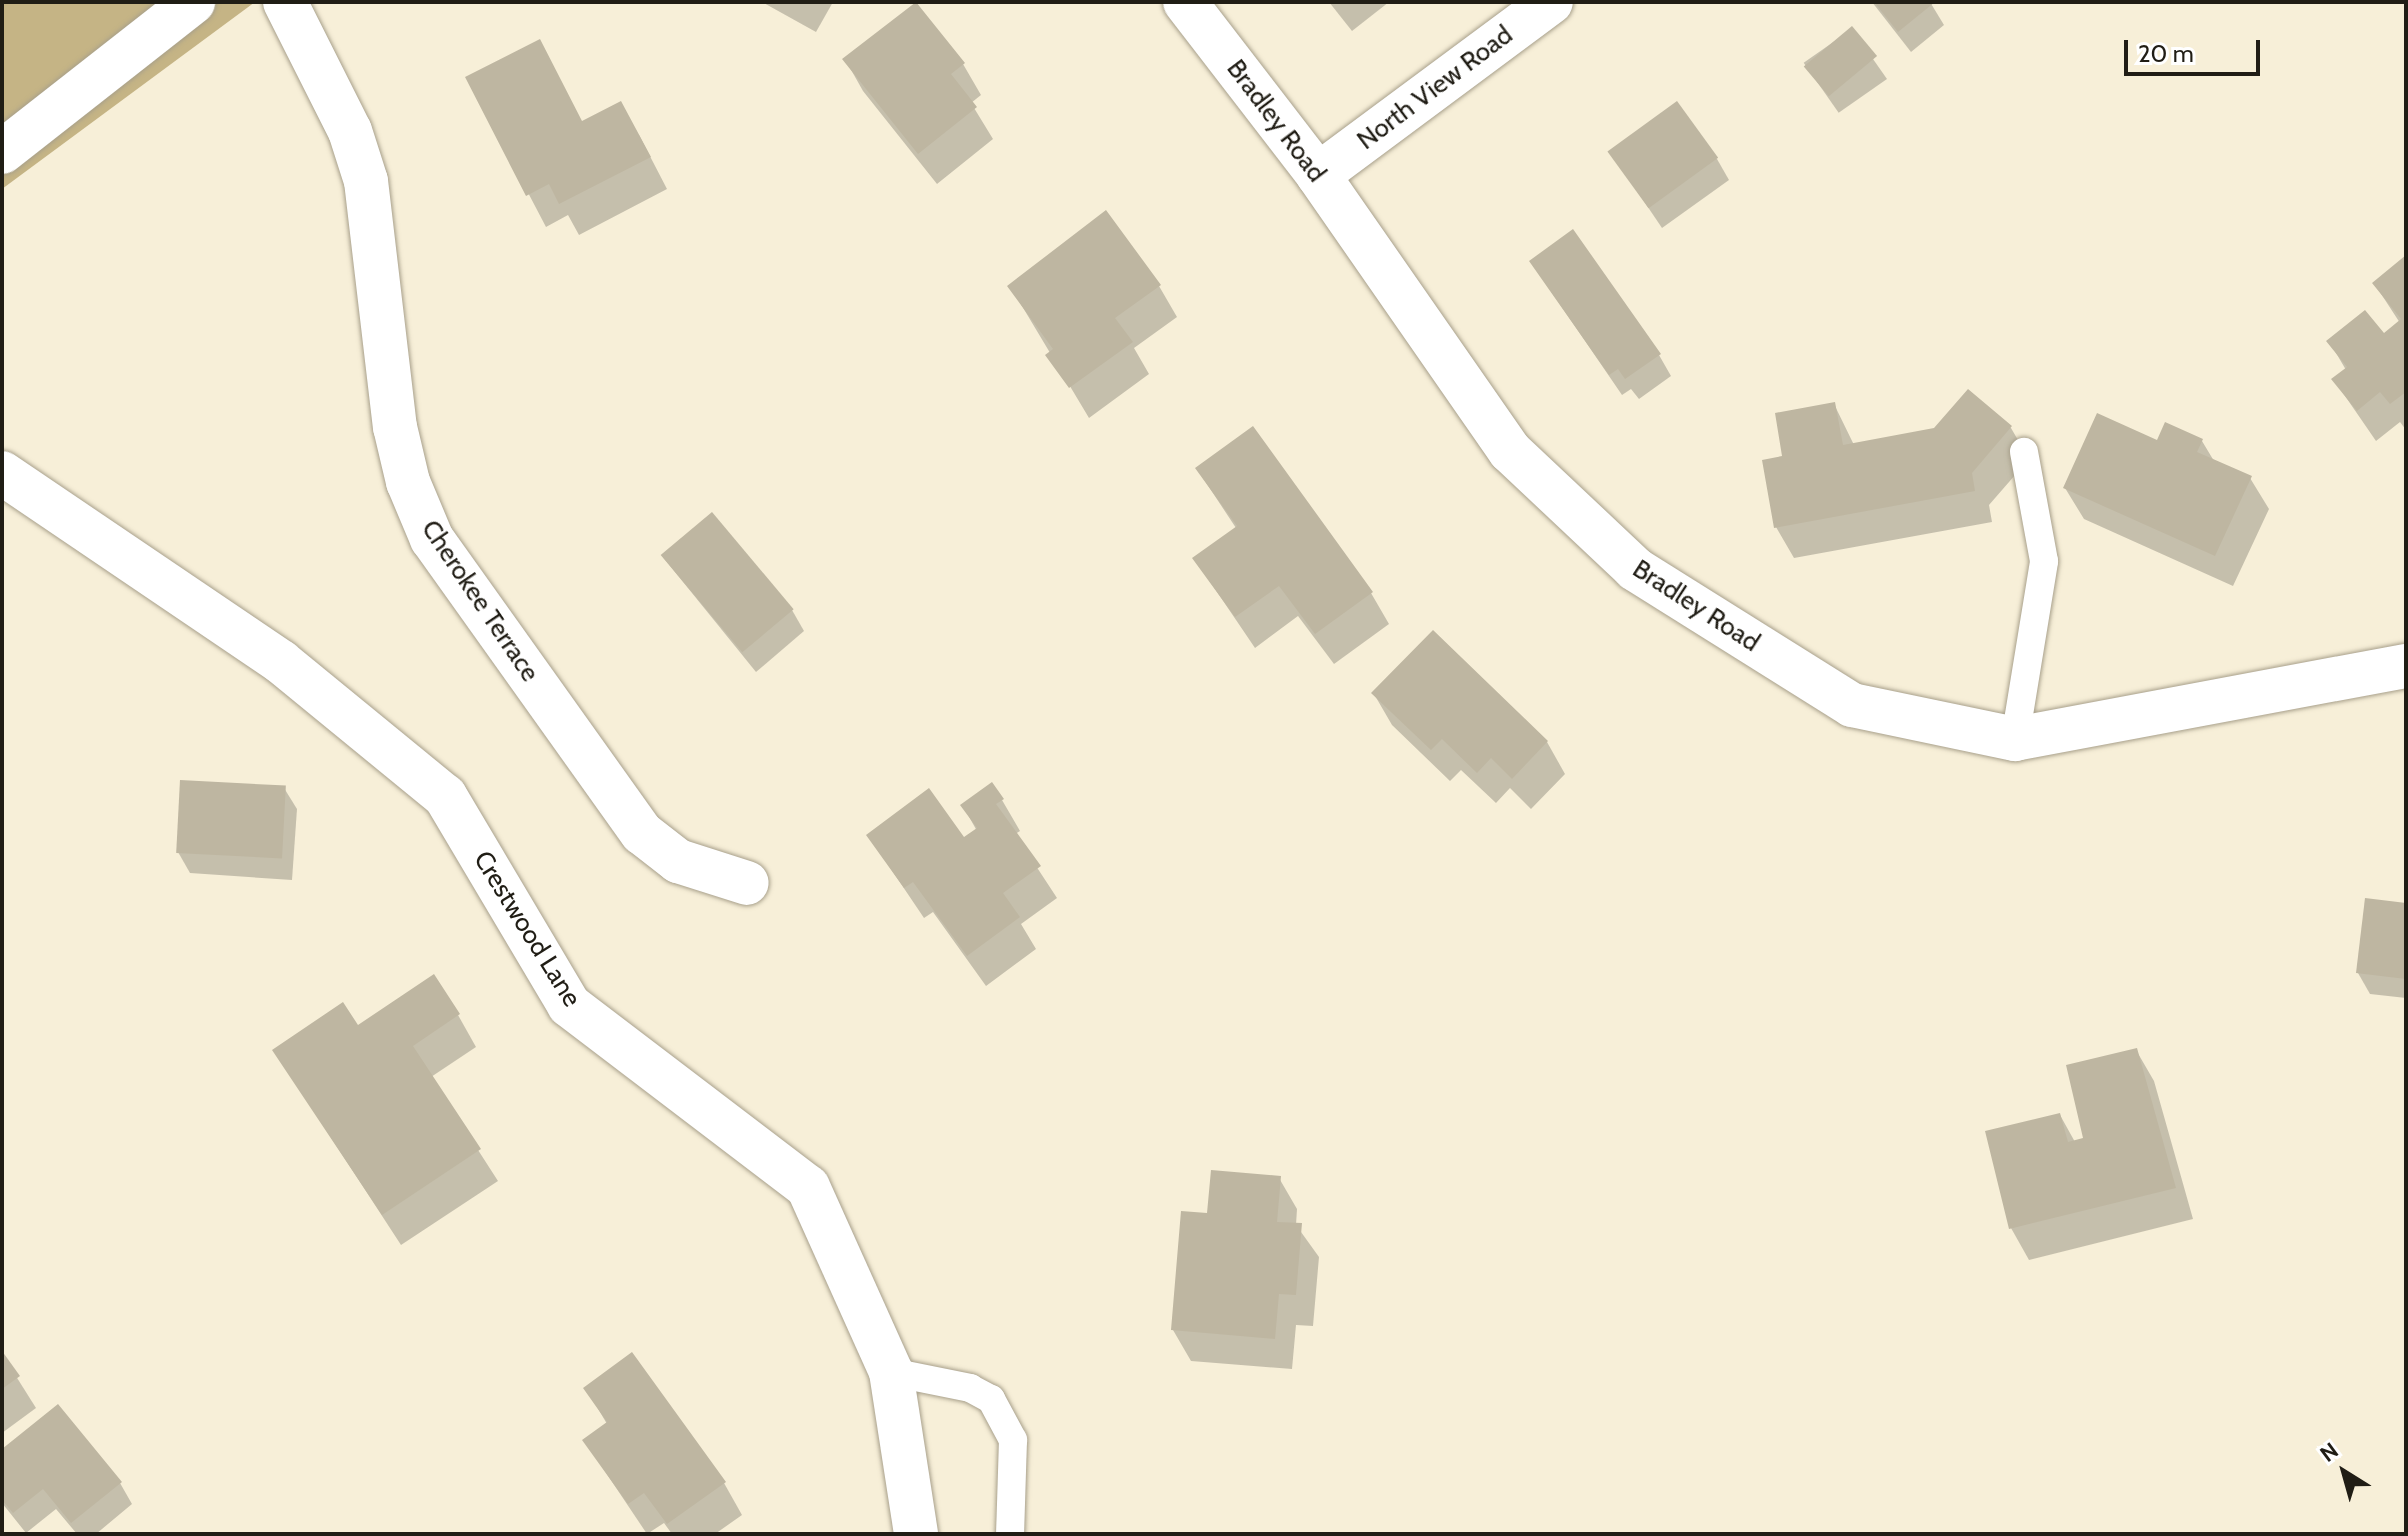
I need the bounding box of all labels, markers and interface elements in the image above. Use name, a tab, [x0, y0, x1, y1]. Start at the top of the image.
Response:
street label: North View Road	[1351, 20, 1519, 156]
scale bar	[2128, 24, 2264, 74]
text: 20 m	[2138, 39, 2194, 68]
street label: Bradley Road	[1220, 54, 1332, 188]
street label: Cherokee Terrace	[415, 514, 545, 688]
street label: Bradley Road	[1627, 553, 1765, 659]
street label: Crestwood Lane	[467, 845, 587, 1013]
north arrow	[2304, 1432, 2384, 1512]
text: N	[2315, 1437, 2344, 1468]

